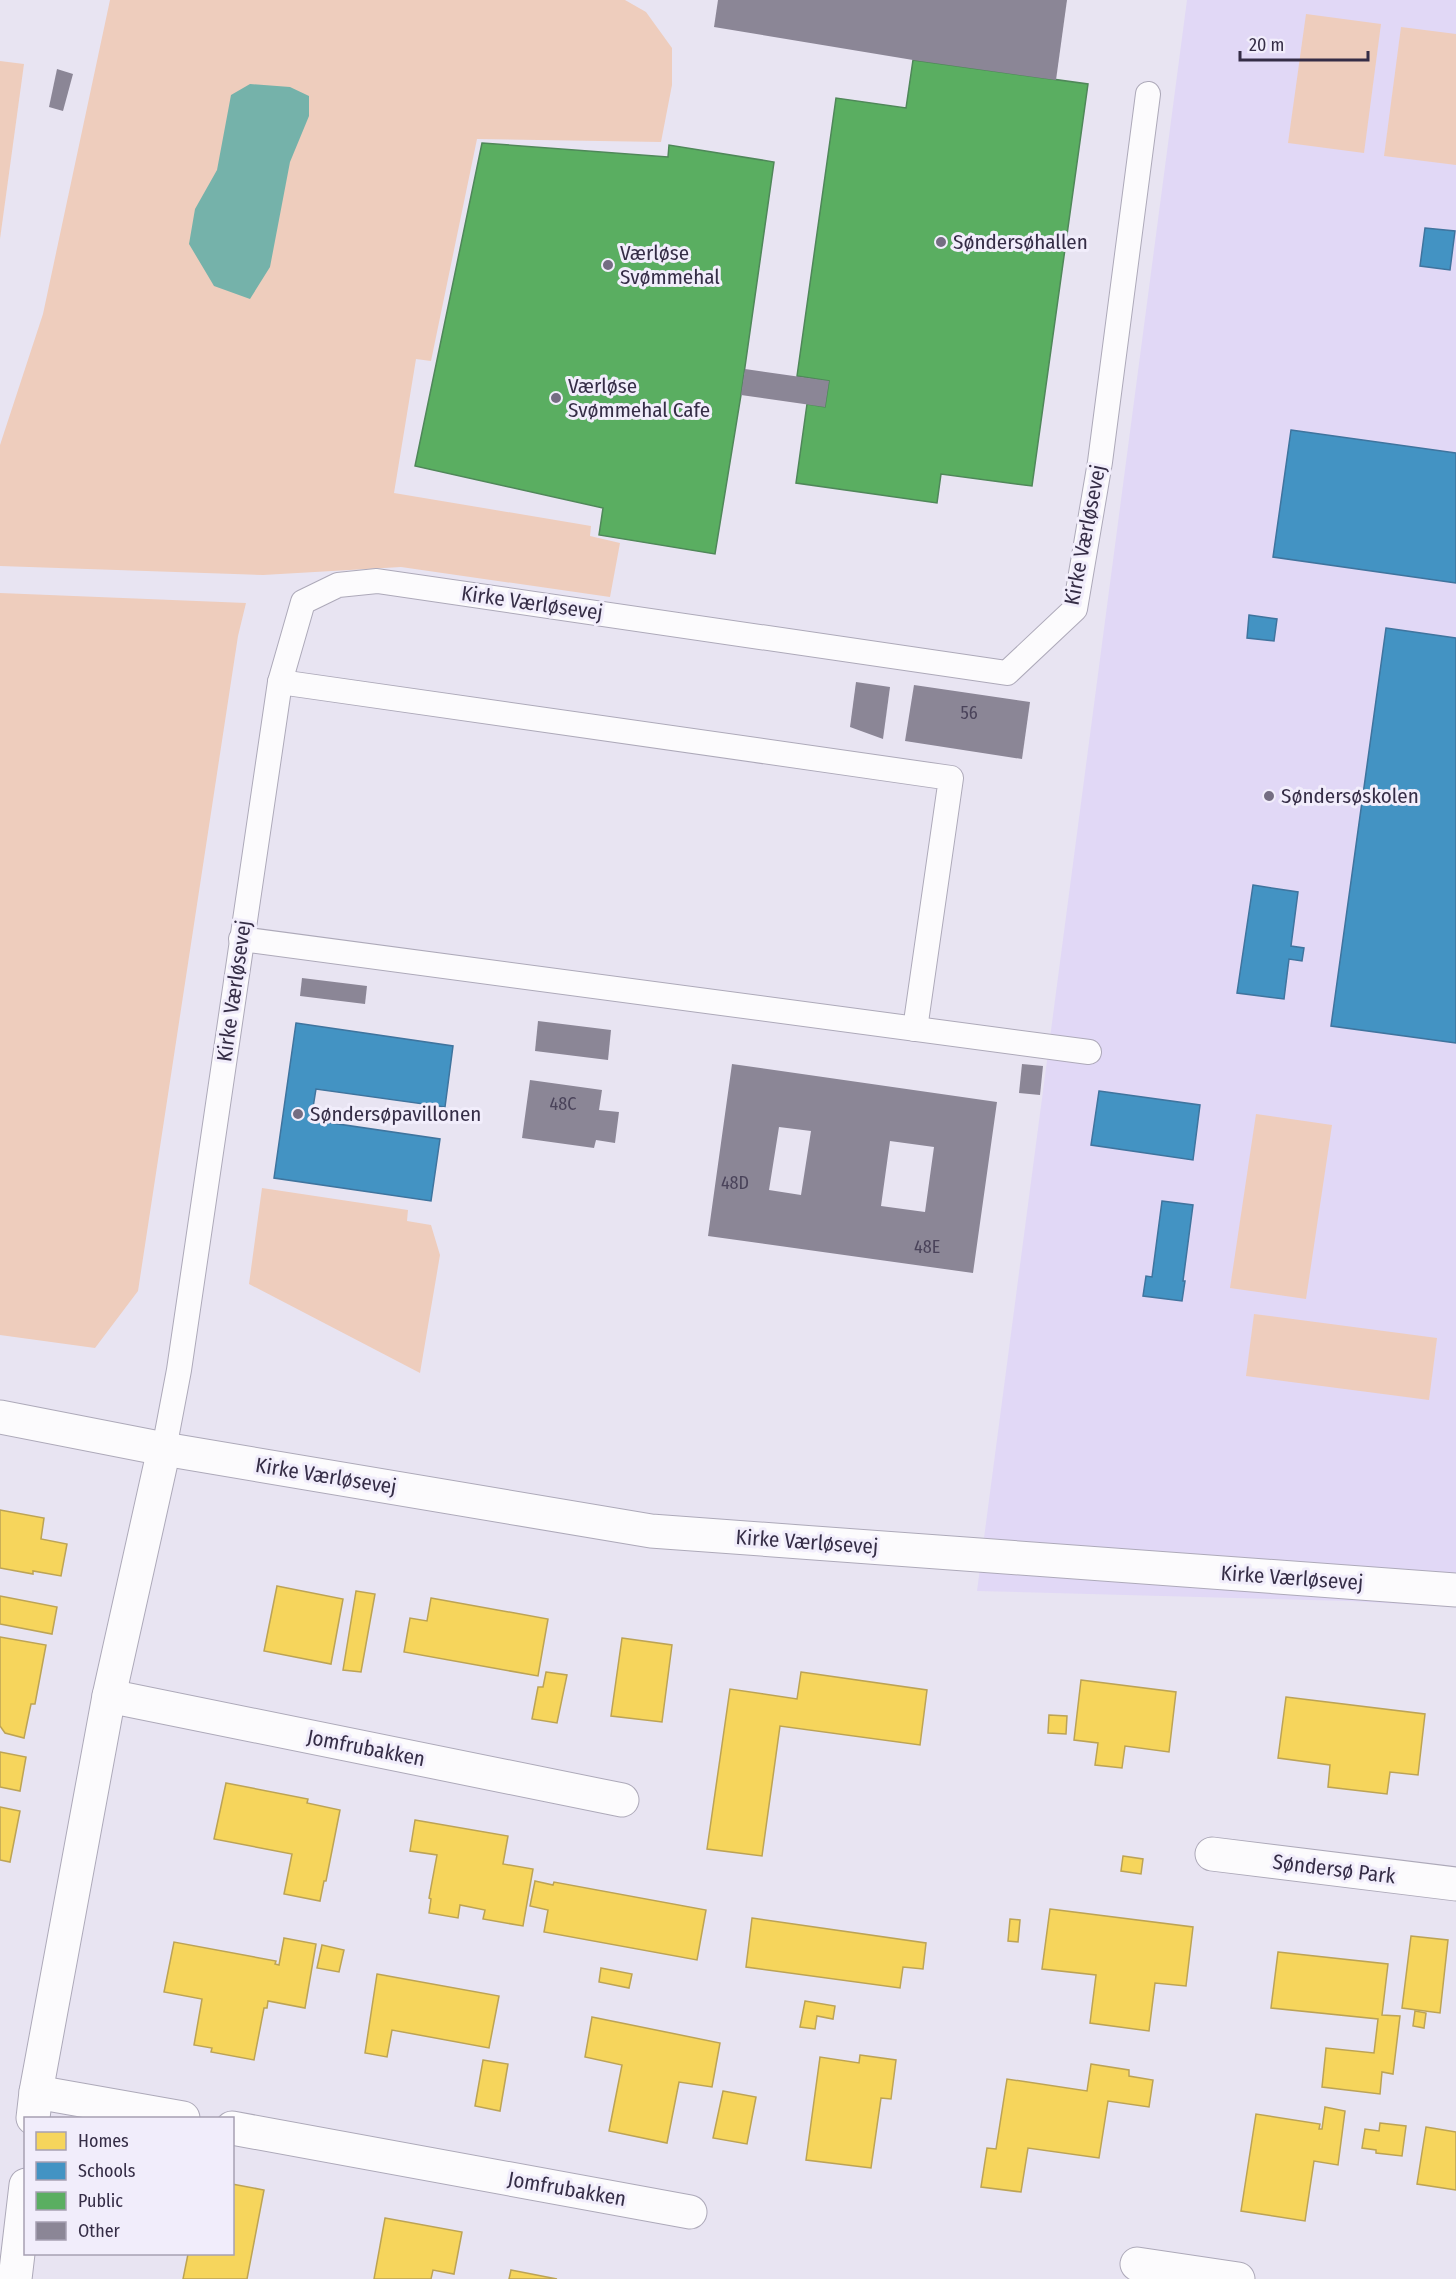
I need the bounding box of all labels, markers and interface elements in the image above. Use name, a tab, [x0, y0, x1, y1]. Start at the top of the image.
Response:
scale bar	[1240, 24, 1368, 62]
text: 20 m	[1249, 34, 1284, 56]
place label: Søndersøhallen	[953, 229, 1088, 255]
marker: Søndersøhallen	[934, 235, 948, 249]
place label: Værløse Svømmehal	[620, 240, 720, 290]
marker: Værløse Svømmehal	[601, 258, 615, 272]
place label: Værløse Svømmehal Cafe	[568, 373, 710, 423]
marker: Værløse Svømmehal Cafe	[549, 391, 563, 405]
street label: Kirke Værløsevej	[1059, 463, 1111, 607]
street label: Kirke Værløsevej	[460, 580, 604, 626]
house number: 56	[960, 702, 978, 724]
place label: Søndersøskolen	[1281, 783, 1419, 809]
marker: Søndersøskolen	[1262, 789, 1276, 803]
street label: Kirke Værløsevej	[211, 919, 257, 1063]
house number: 48C	[550, 1093, 576, 1115]
place label: Søndersøpavillonen	[310, 1101, 481, 1127]
marker: Søndersøpavillonen	[291, 1107, 305, 1121]
house number: 48D	[721, 1172, 749, 1194]
house number: 48E	[914, 1236, 940, 1258]
street label: Kirke Værløsevej	[254, 1452, 398, 1500]
street label: Kirke Værløsevej	[735, 1524, 879, 1560]
street label: Kirke Værløsevej	[1220, 1560, 1364, 1596]
street label: Jomfrubakken	[305, 1724, 427, 1772]
street label: Søndersø Park	[1271, 1849, 1397, 1889]
legend	[24, 2117, 234, 2255]
text: Homes	[78, 2130, 129, 2152]
text: Schools	[78, 2160, 136, 2182]
street label: Jomfrubakken	[506, 2166, 628, 2212]
text: Public	[78, 2190, 123, 2212]
text: Other	[78, 2220, 121, 2242]

